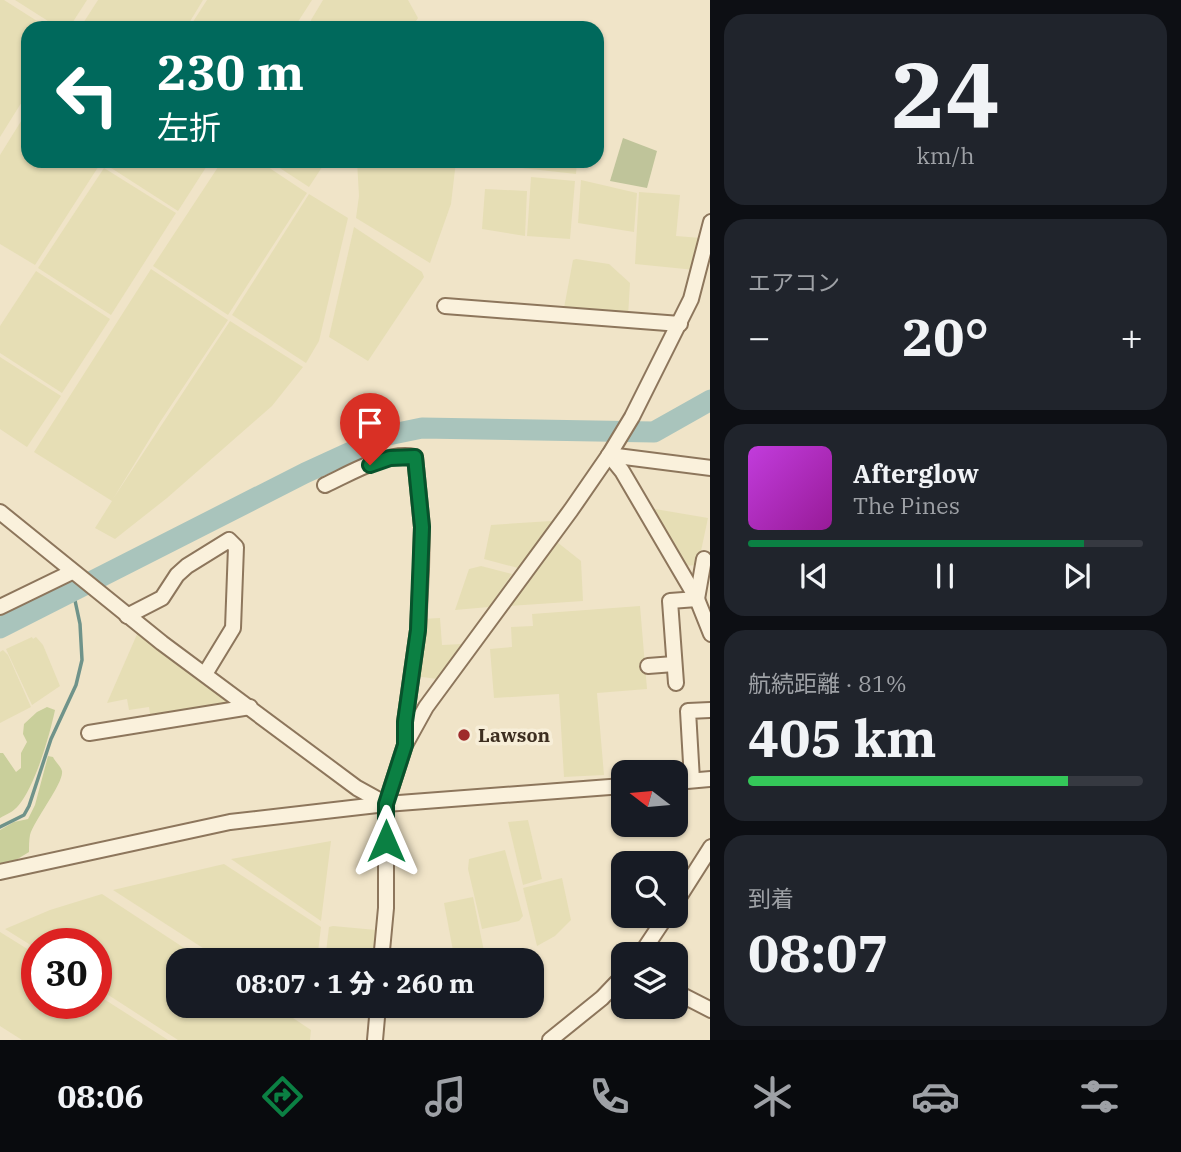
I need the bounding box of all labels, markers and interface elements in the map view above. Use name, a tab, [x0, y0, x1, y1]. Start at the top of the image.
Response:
text: 24	[891, 35, 1000, 153]
text: 230 m	[157, 40, 304, 103]
icon: left	[42, 49, 133, 140]
text: 左折	[157, 106, 221, 148]
text: km/h	[916, 140, 975, 170]
text: エアコン	[748, 267, 840, 297]
text: 20°	[902, 303, 989, 370]
text: −	[748, 312, 771, 361]
text: +	[1120, 312, 1143, 361]
pin	[340, 393, 400, 465]
icon: arrive	[351, 404, 389, 442]
text: Afterglow	[853, 456, 979, 490]
text: The Pines	[853, 490, 960, 520]
icon: previous	[795, 557, 833, 595]
icon: pause	[926, 557, 964, 595]
icon: next	[1058, 557, 1096, 595]
text: 航続距離 · 81%	[748, 668, 907, 698]
text: 405 km	[748, 704, 937, 771]
place label: Lawson	[478, 723, 551, 747]
marker: Lawson	[456, 727, 472, 743]
north arrow	[611, 760, 688, 836]
map controls	[611, 760, 688, 1019]
position arrow	[349, 804, 423, 878]
button: search	[611, 851, 688, 928]
text: 到着	[748, 883, 794, 913]
text: 08:07	[748, 919, 889, 986]
speed limit sign: 30	[21, 928, 112, 1019]
button: layers	[611, 942, 688, 1019]
text: 08:07 · 1 分 · 260 m	[236, 966, 474, 1000]
icon: directions	[258, 1072, 307, 1121]
icon: music	[421, 1072, 470, 1121]
icon: phone	[585, 1072, 634, 1121]
icon: climate	[748, 1072, 797, 1121]
icon: car	[911, 1072, 960, 1121]
icon: filters	[1075, 1072, 1124, 1121]
text: 08:06	[57, 1075, 144, 1117]

